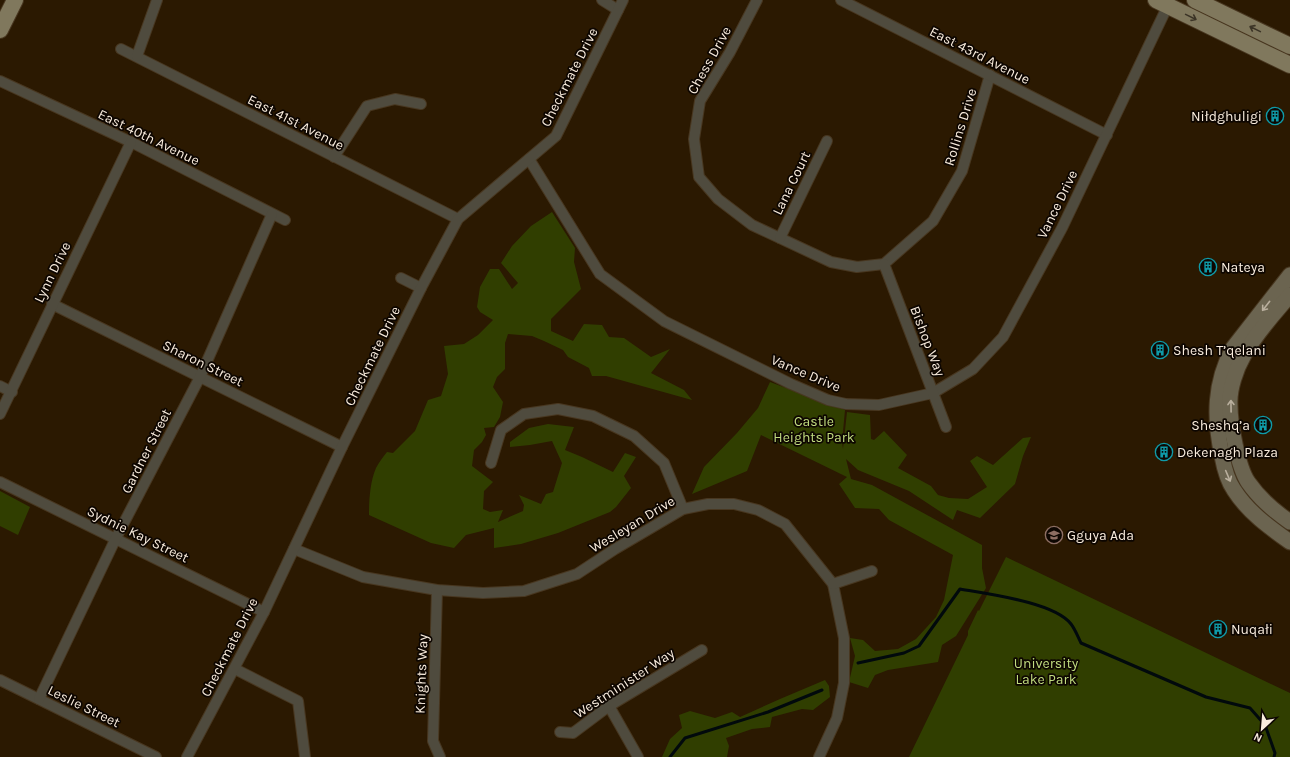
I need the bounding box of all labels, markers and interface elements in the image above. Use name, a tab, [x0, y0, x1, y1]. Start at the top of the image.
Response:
one-way arrow	[1185, 14, 1197, 21]
street label: Chess Drive	[684, 23, 735, 97]
street label: East 43rd Avenue	[927, 23, 1033, 88]
street label: Checkmate Drive	[537, 25, 602, 129]
one-way arrow	[1249, 25, 1261, 32]
street label: Rollins Drive	[941, 86, 980, 168]
street label: East 41st Avenue	[245, 91, 347, 154]
street label: East 40th Avenue	[95, 106, 202, 169]
building icon: Niłdghuligi	[1265, 106, 1285, 126]
place label: Niłdghuligi	[1191, 108, 1262, 125]
street label: Lana Court	[769, 149, 814, 218]
street label: Vance Drive	[1034, 167, 1081, 241]
street label: Lynn Drive	[30, 239, 74, 305]
building icon: Nateya	[1198, 257, 1218, 277]
place label: Nateya	[1221, 259, 1265, 276]
one-way arrow	[1261, 300, 1270, 311]
street label: Checkmate Drive	[341, 304, 404, 409]
street label: Bishop Way	[906, 304, 949, 379]
street label: Sharon Street	[160, 337, 246, 390]
building icon: Shesh T’qelani	[1150, 340, 1170, 360]
place label: Shesh T’qelani	[1173, 342, 1266, 359]
street label: Vance Drive	[768, 351, 843, 396]
one-way arrow	[1227, 400, 1234, 413]
street label: Gardner Street	[118, 406, 175, 496]
park label: Castle Heights Park	[773, 413, 855, 446]
building icon: Sheshq’a	[1253, 415, 1273, 435]
place label: Sheshq’a	[1191, 417, 1250, 434]
building icon: Dekenagh Plaza	[1154, 442, 1174, 462]
place label: Dekenagh Plaza	[1177, 444, 1278, 461]
one-way arrow	[1224, 470, 1232, 482]
street label: Wesleyan Drive	[587, 492, 678, 557]
street label: Sydnie Kay Street	[84, 503, 191, 566]
school or university icon: Gguya Ada	[1044, 525, 1064, 545]
place label: Gguya Ada	[1067, 527, 1134, 544]
street label: Checkmate Drive	[197, 595, 262, 699]
building icon: Nuqałi	[1208, 619, 1228, 639]
place label: Nuqałi	[1231, 621, 1273, 638]
street label: Knights Way	[412, 633, 431, 714]
street label: Westminister Way	[571, 644, 678, 722]
park label: University Lake Park	[1014, 655, 1079, 688]
street label: Leslie Street	[45, 682, 123, 731]
north arrow	[1242, 709, 1282, 749]
text: N	[1251, 730, 1264, 745]

